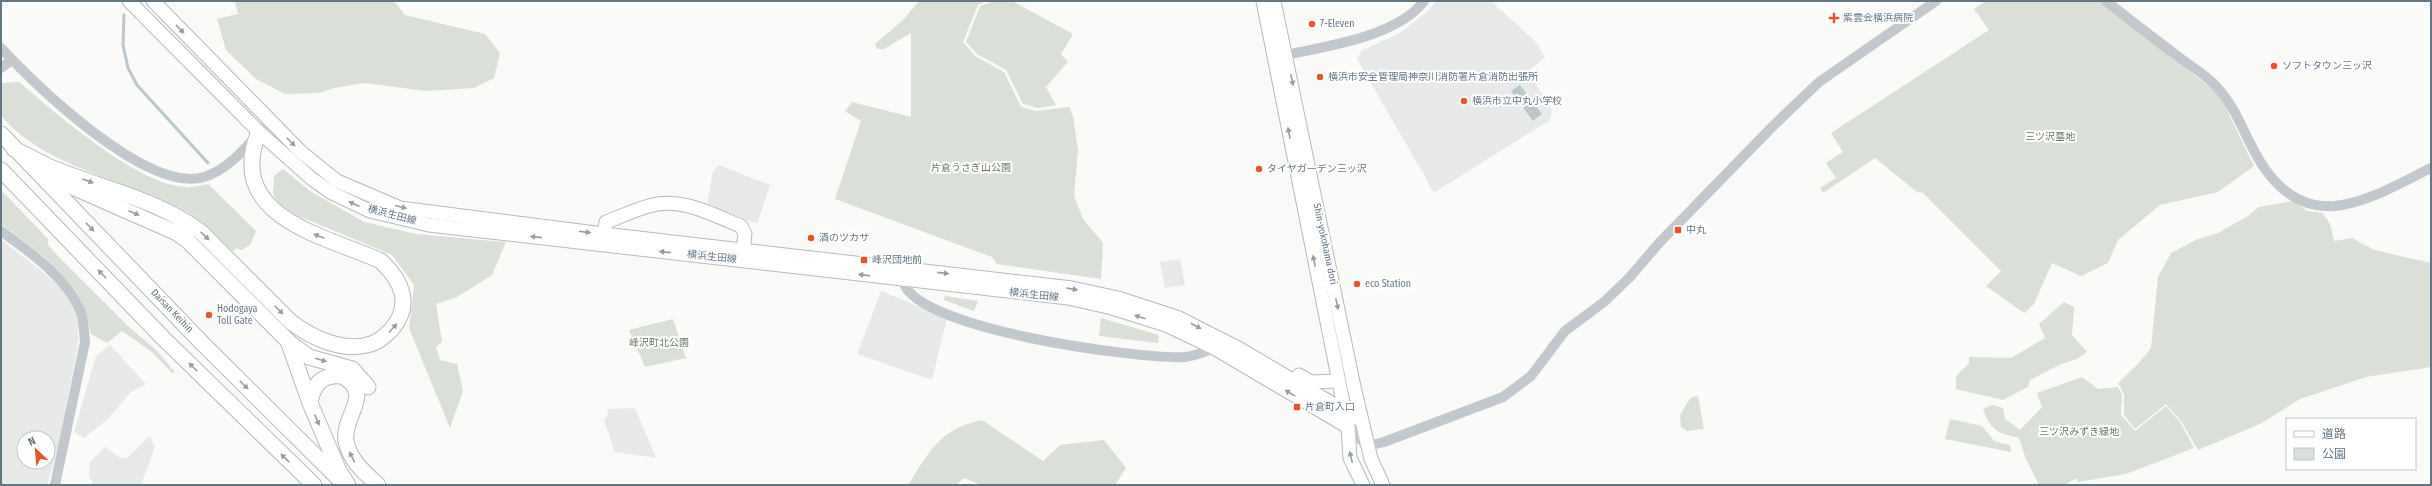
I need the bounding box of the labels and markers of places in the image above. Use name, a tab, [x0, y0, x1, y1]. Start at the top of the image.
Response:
marker: 紫雲会横浜病院	[1828, 12, 1840, 24]
place label: 紫雲会横浜病院	[1843, 12, 1913, 24]
place label: 7-Eleven	[1320, 18, 1354, 30]
marker: 7-Eleven	[1307, 19, 1317, 29]
place label: ソフトタウン三ッ沢	[2282, 60, 2372, 72]
marker: ソフトタウン三ッ沢	[2269, 61, 2279, 71]
place label: 横浜市安全管理局神奈川消防署片倉消防出張所	[1328, 71, 1538, 83]
marker: 横浜市安全管理局神奈川消防署片倉消防出張所	[1315, 72, 1325, 82]
place label: 横浜市立中丸小学校	[1472, 95, 1562, 107]
marker: 横浜市立中丸小学校	[1459, 96, 1469, 106]
place label: タイヤガーデン三ッ沢	[1267, 163, 1367, 175]
marker: タイヤガーデン三ッ沢	[1254, 164, 1264, 174]
place label: 中丸	[1686, 224, 1706, 236]
marker: 中丸	[1673, 225, 1683, 235]
place label: 酒のツカサ	[819, 232, 869, 244]
marker: 酒のツカサ	[806, 233, 816, 243]
place label: 峰沢団地前	[872, 254, 922, 266]
marker: 峰沢団地前	[859, 255, 869, 265]
place label: eco Station	[1365, 278, 1411, 290]
marker: eco Station	[1352, 279, 1362, 289]
place label: Hodogaya Toll Gate	[217, 303, 258, 327]
marker: Hodogaya Toll Gate	[204, 310, 214, 320]
place label: 片倉町入口	[1305, 401, 1355, 413]
marker: 片倉町入口	[1292, 402, 1302, 412]

